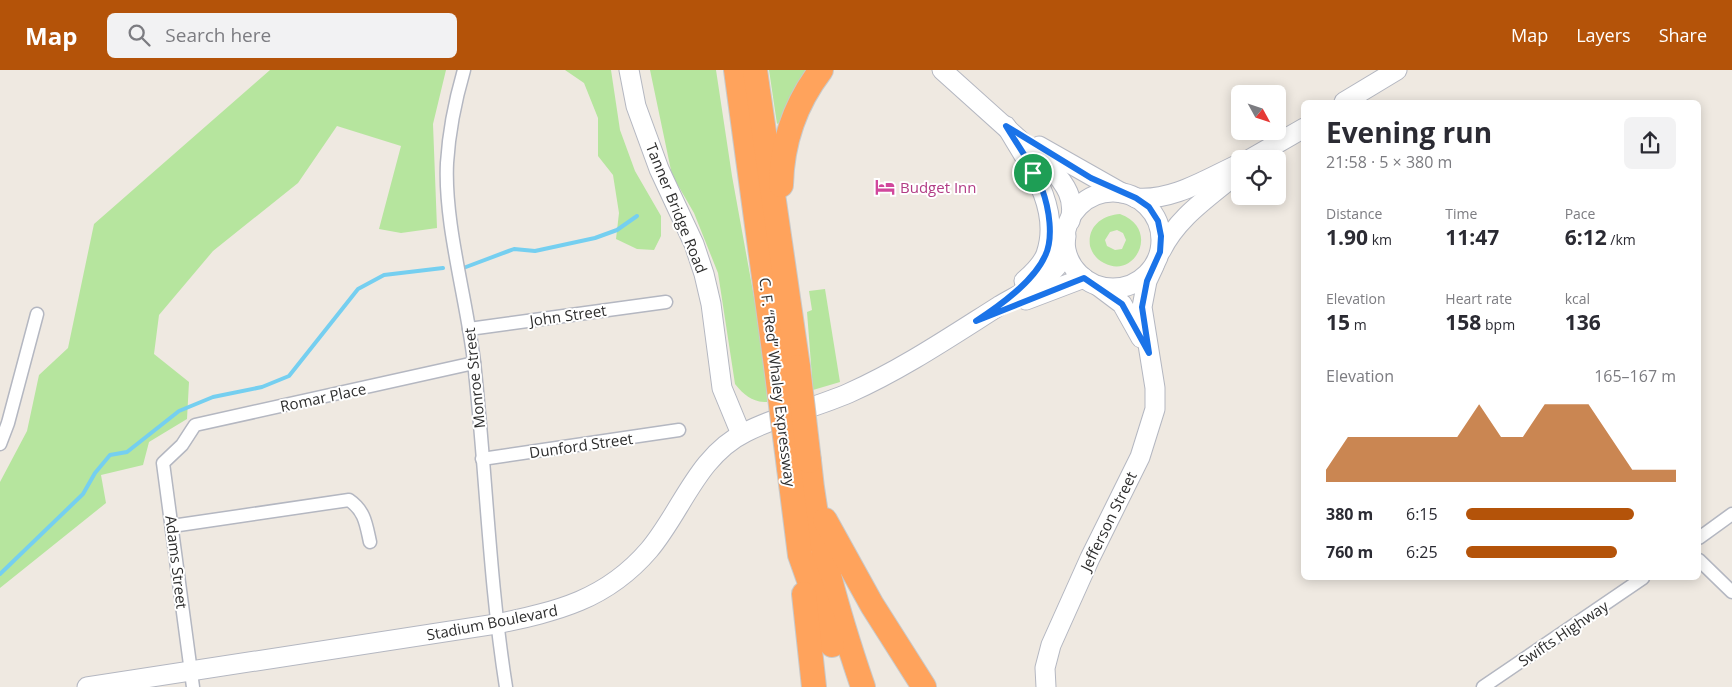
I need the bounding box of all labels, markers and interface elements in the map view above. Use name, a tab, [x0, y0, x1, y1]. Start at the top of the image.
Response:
search box	[107, 13, 457, 58]
text: Map	[25, 19, 77, 52]
icon: search	[125, 21, 153, 49]
text: Search here	[165, 22, 271, 48]
text: Map	[1511, 23, 1548, 47]
text: Layers	[1576, 23, 1631, 47]
text: Share	[1659, 23, 1707, 47]
north arrow	[1231, 85, 1286, 140]
map controls	[1231, 85, 1286, 205]
text: Evening run	[1326, 113, 1492, 151]
button: share	[1624, 117, 1676, 169]
street label: Tanner Bridge Road	[642, 140, 712, 276]
button: locate	[1231, 150, 1286, 205]
text: 21:58 · 5 × 380 m	[1326, 151, 1452, 173]
pin	[1012, 152, 1054, 194]
icon: arrive	[1019, 159, 1047, 187]
hotel icon: Budget Inn	[874, 176, 896, 198]
place label: Budget Inn	[900, 177, 976, 197]
text: Distance	[1326, 204, 1382, 223]
text: Time	[1445, 204, 1477, 223]
text: Pace	[1565, 204, 1595, 223]
text: 1.90	[1326, 223, 1368, 251]
text: 11:47	[1445, 223, 1499, 251]
text: 6:12	[1565, 223, 1607, 251]
text: km	[1368, 230, 1392, 249]
text: /km	[1607, 230, 1636, 249]
street label: C. F. “Red” Whaley Expressway	[755, 276, 801, 488]
text: Elevation	[1326, 289, 1385, 308]
text: Heart rate	[1445, 289, 1512, 308]
text: kcal	[1565, 289, 1590, 308]
street label: John Street	[526, 300, 608, 331]
text: 15	[1326, 308, 1350, 336]
text: 158	[1445, 308, 1481, 336]
text: 136	[1565, 308, 1601, 336]
text: m	[1350, 315, 1367, 334]
text: bpm	[1481, 315, 1515, 334]
street label: Monroe Street	[459, 327, 489, 429]
text: Elevation	[1326, 365, 1394, 387]
text: 165–167 m	[1594, 365, 1676, 387]
street label: Romar Place	[278, 378, 368, 416]
street label: Dunford Street	[528, 428, 634, 462]
street label: Jefferson Street	[1074, 468, 1141, 576]
text: 380 m	[1326, 503, 1373, 525]
text: 6:15	[1406, 503, 1438, 525]
street label: Adams Street	[161, 514, 193, 610]
text: 760 m	[1326, 541, 1373, 563]
text: 6:25	[1406, 541, 1438, 563]
street label: Swifts Highway	[1514, 595, 1612, 671]
street label: Stadium Boulevard	[425, 599, 559, 645]

